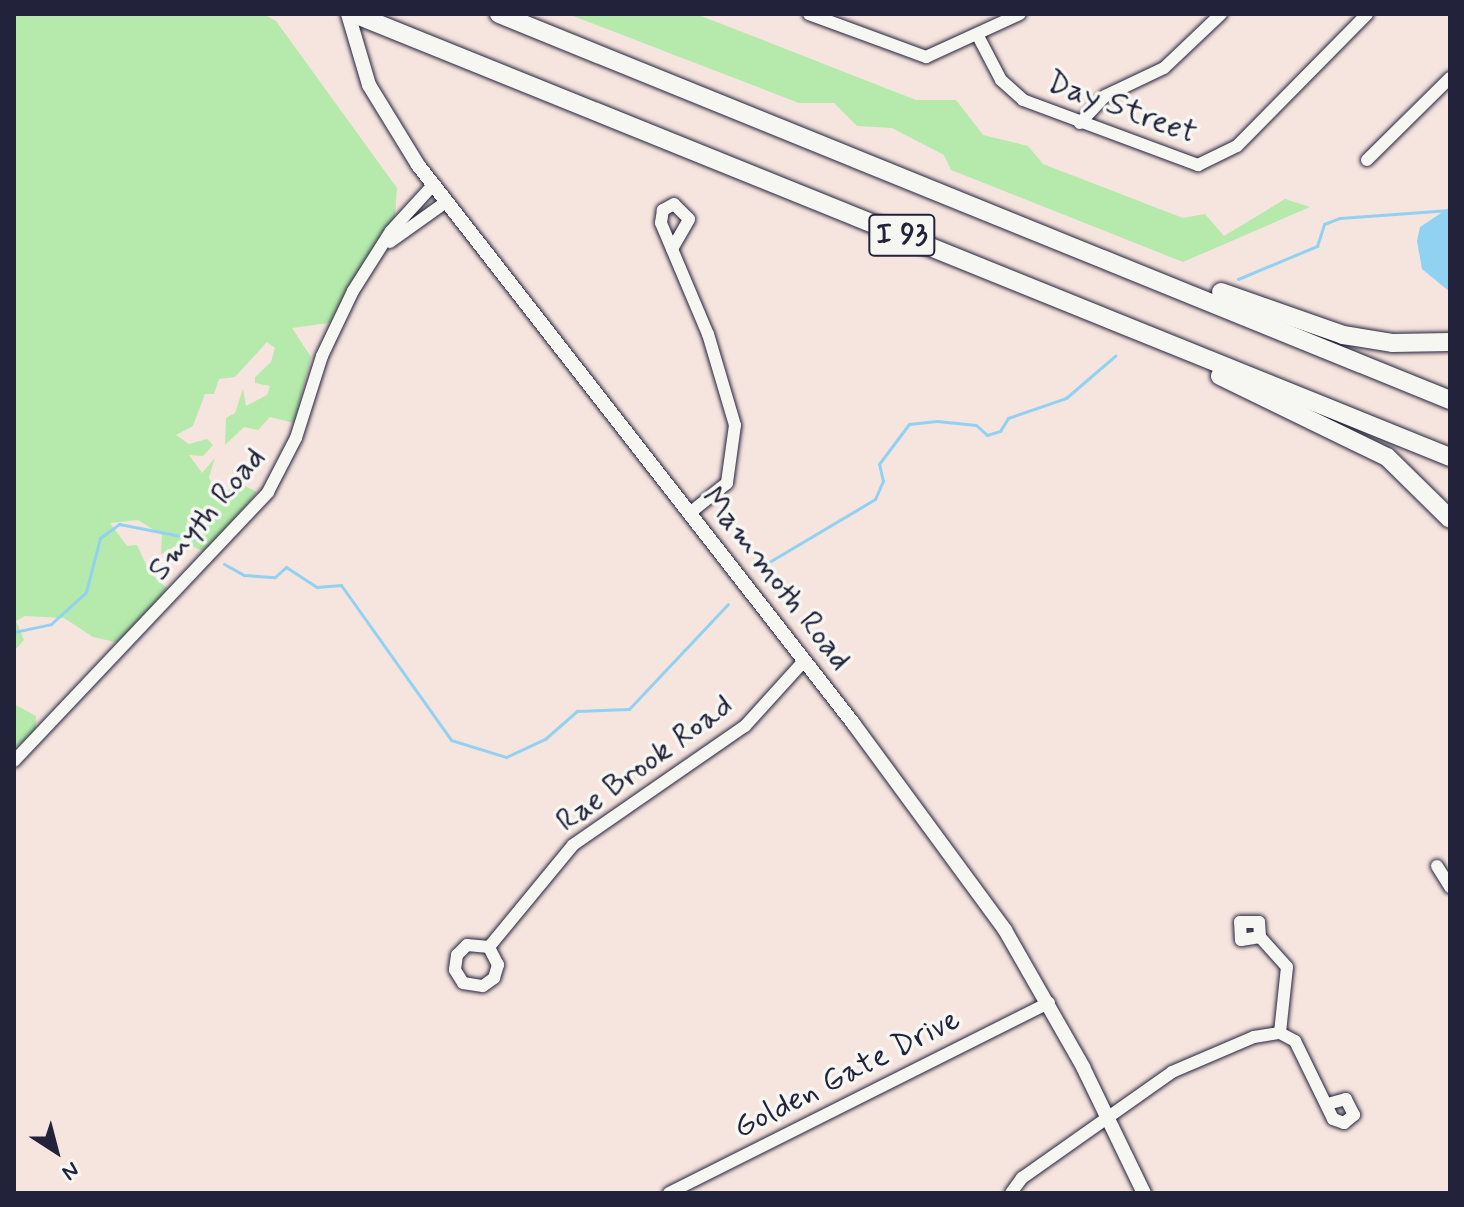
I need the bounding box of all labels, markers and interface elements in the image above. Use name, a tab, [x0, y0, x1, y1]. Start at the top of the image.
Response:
street label: Day Street	[1043, 63, 1201, 153]
road number: I 93	[868, 209, 936, 261]
street label: Smyth Road	[140, 439, 274, 589]
street label: Mammoth Road	[693, 480, 859, 678]
street label: Rae Brook Road	[550, 688, 740, 840]
street label: Golden Gate Drive	[732, 1003, 962, 1145]
north arrow	[16, 1111, 96, 1191]
text: N	[56, 1155, 84, 1186]

